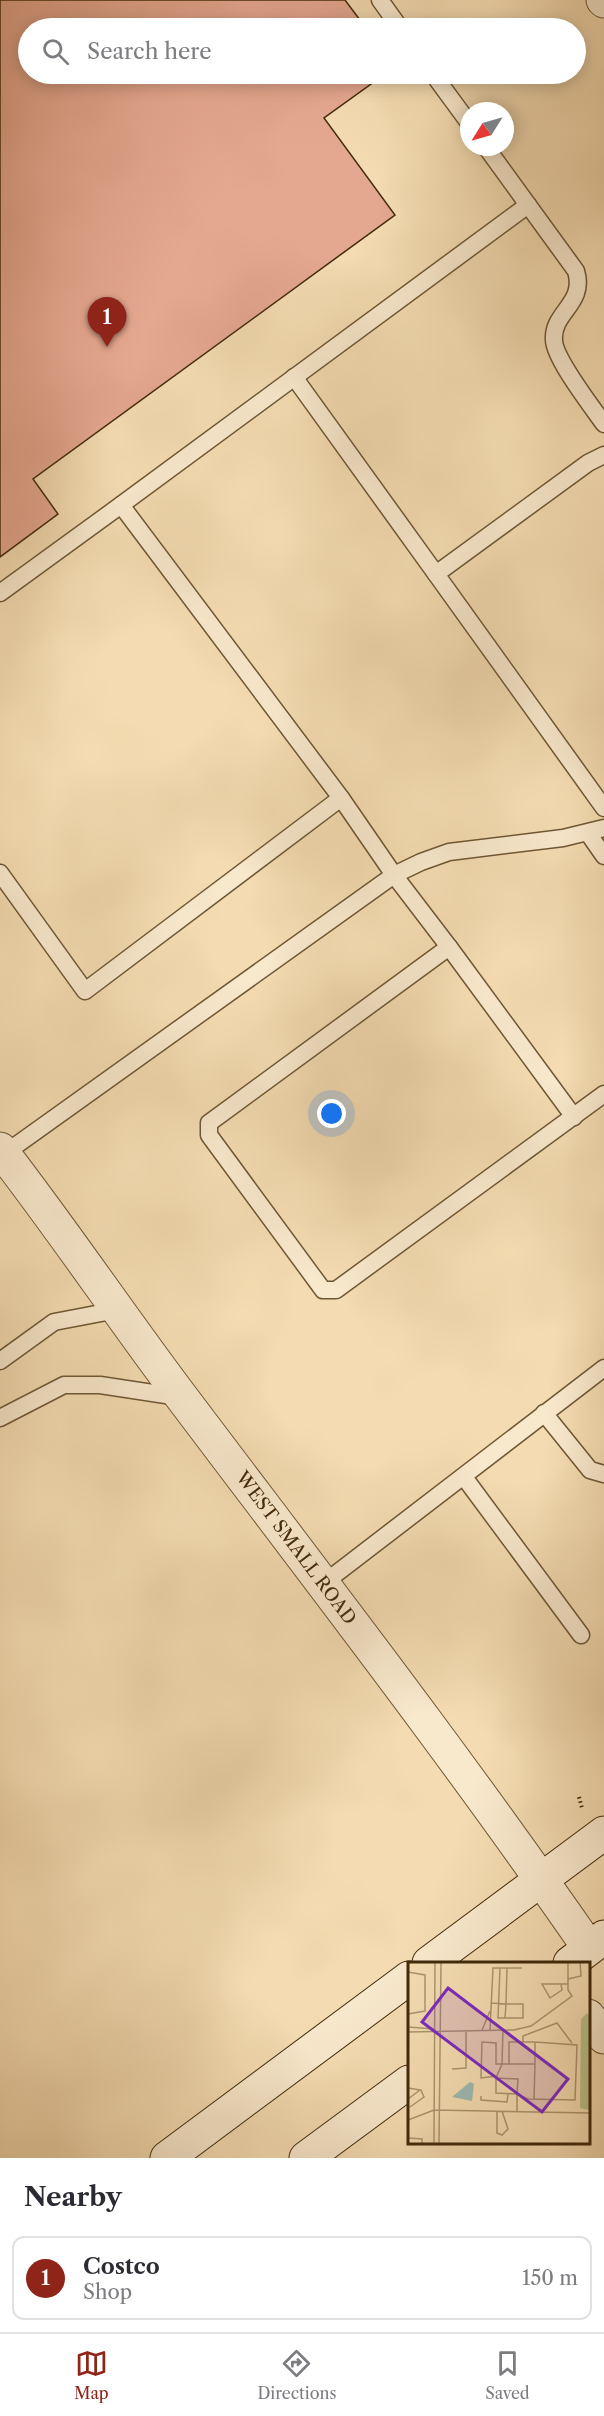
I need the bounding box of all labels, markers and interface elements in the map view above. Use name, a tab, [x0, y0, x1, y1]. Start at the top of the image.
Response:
search box	[18, 18, 586, 84]
icon: search	[39, 35, 72, 68]
text: Search here	[87, 38, 212, 65]
north arrow	[460, 102, 514, 156]
pin: 1	[88, 298, 126, 347]
your location	[317, 1099, 346, 1128]
street label: WEST SMALL ROAD	[231, 1466, 361, 1629]
inset map	[408, 1962, 589, 2143]
text: Nearby	[24, 2181, 122, 2213]
text: Costco	[83, 2253, 160, 2280]
text: 1	[41, 2266, 50, 2290]
text: 150 m	[522, 2266, 578, 2290]
text: Shop	[83, 2280, 132, 2304]
tab: Map	[74, 2347, 109, 2403]
tab: Directions	[257, 2347, 336, 2403]
tab: Saved	[485, 2347, 530, 2403]

